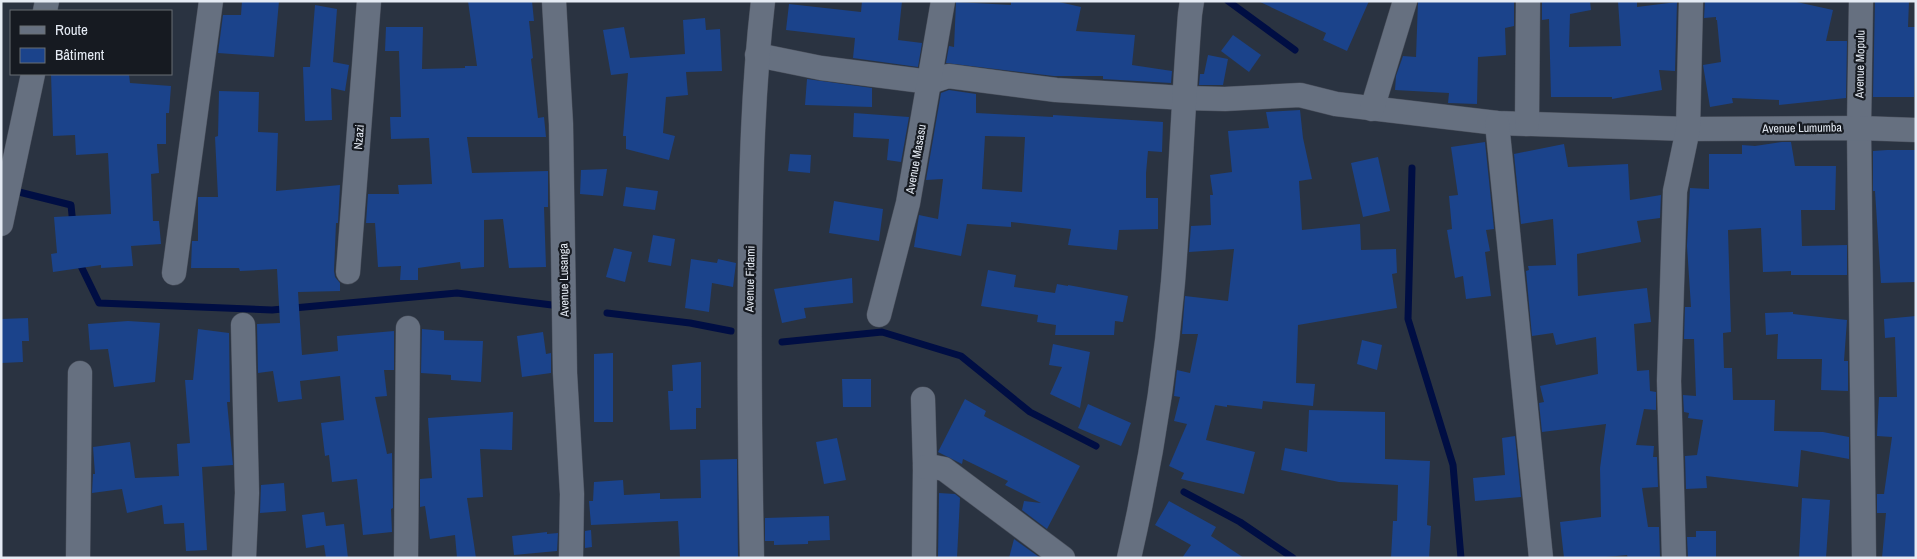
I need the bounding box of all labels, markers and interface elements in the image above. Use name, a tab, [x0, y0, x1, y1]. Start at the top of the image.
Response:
legend	[10, 10, 172, 75]
text: Route	[55, 19, 88, 40]
street label: Avenue Mopulu	[1851, 30, 1869, 99]
text: Bâtiment	[55, 44, 105, 65]
street label: Avenue Lumumba	[1761, 119, 1843, 137]
street label: Avenue Masasu	[902, 123, 930, 196]
street label: Nzazi	[350, 124, 368, 150]
street label: Avenue Lusanga	[555, 242, 573, 318]
street label: Avenue Fidami	[741, 246, 759, 313]

